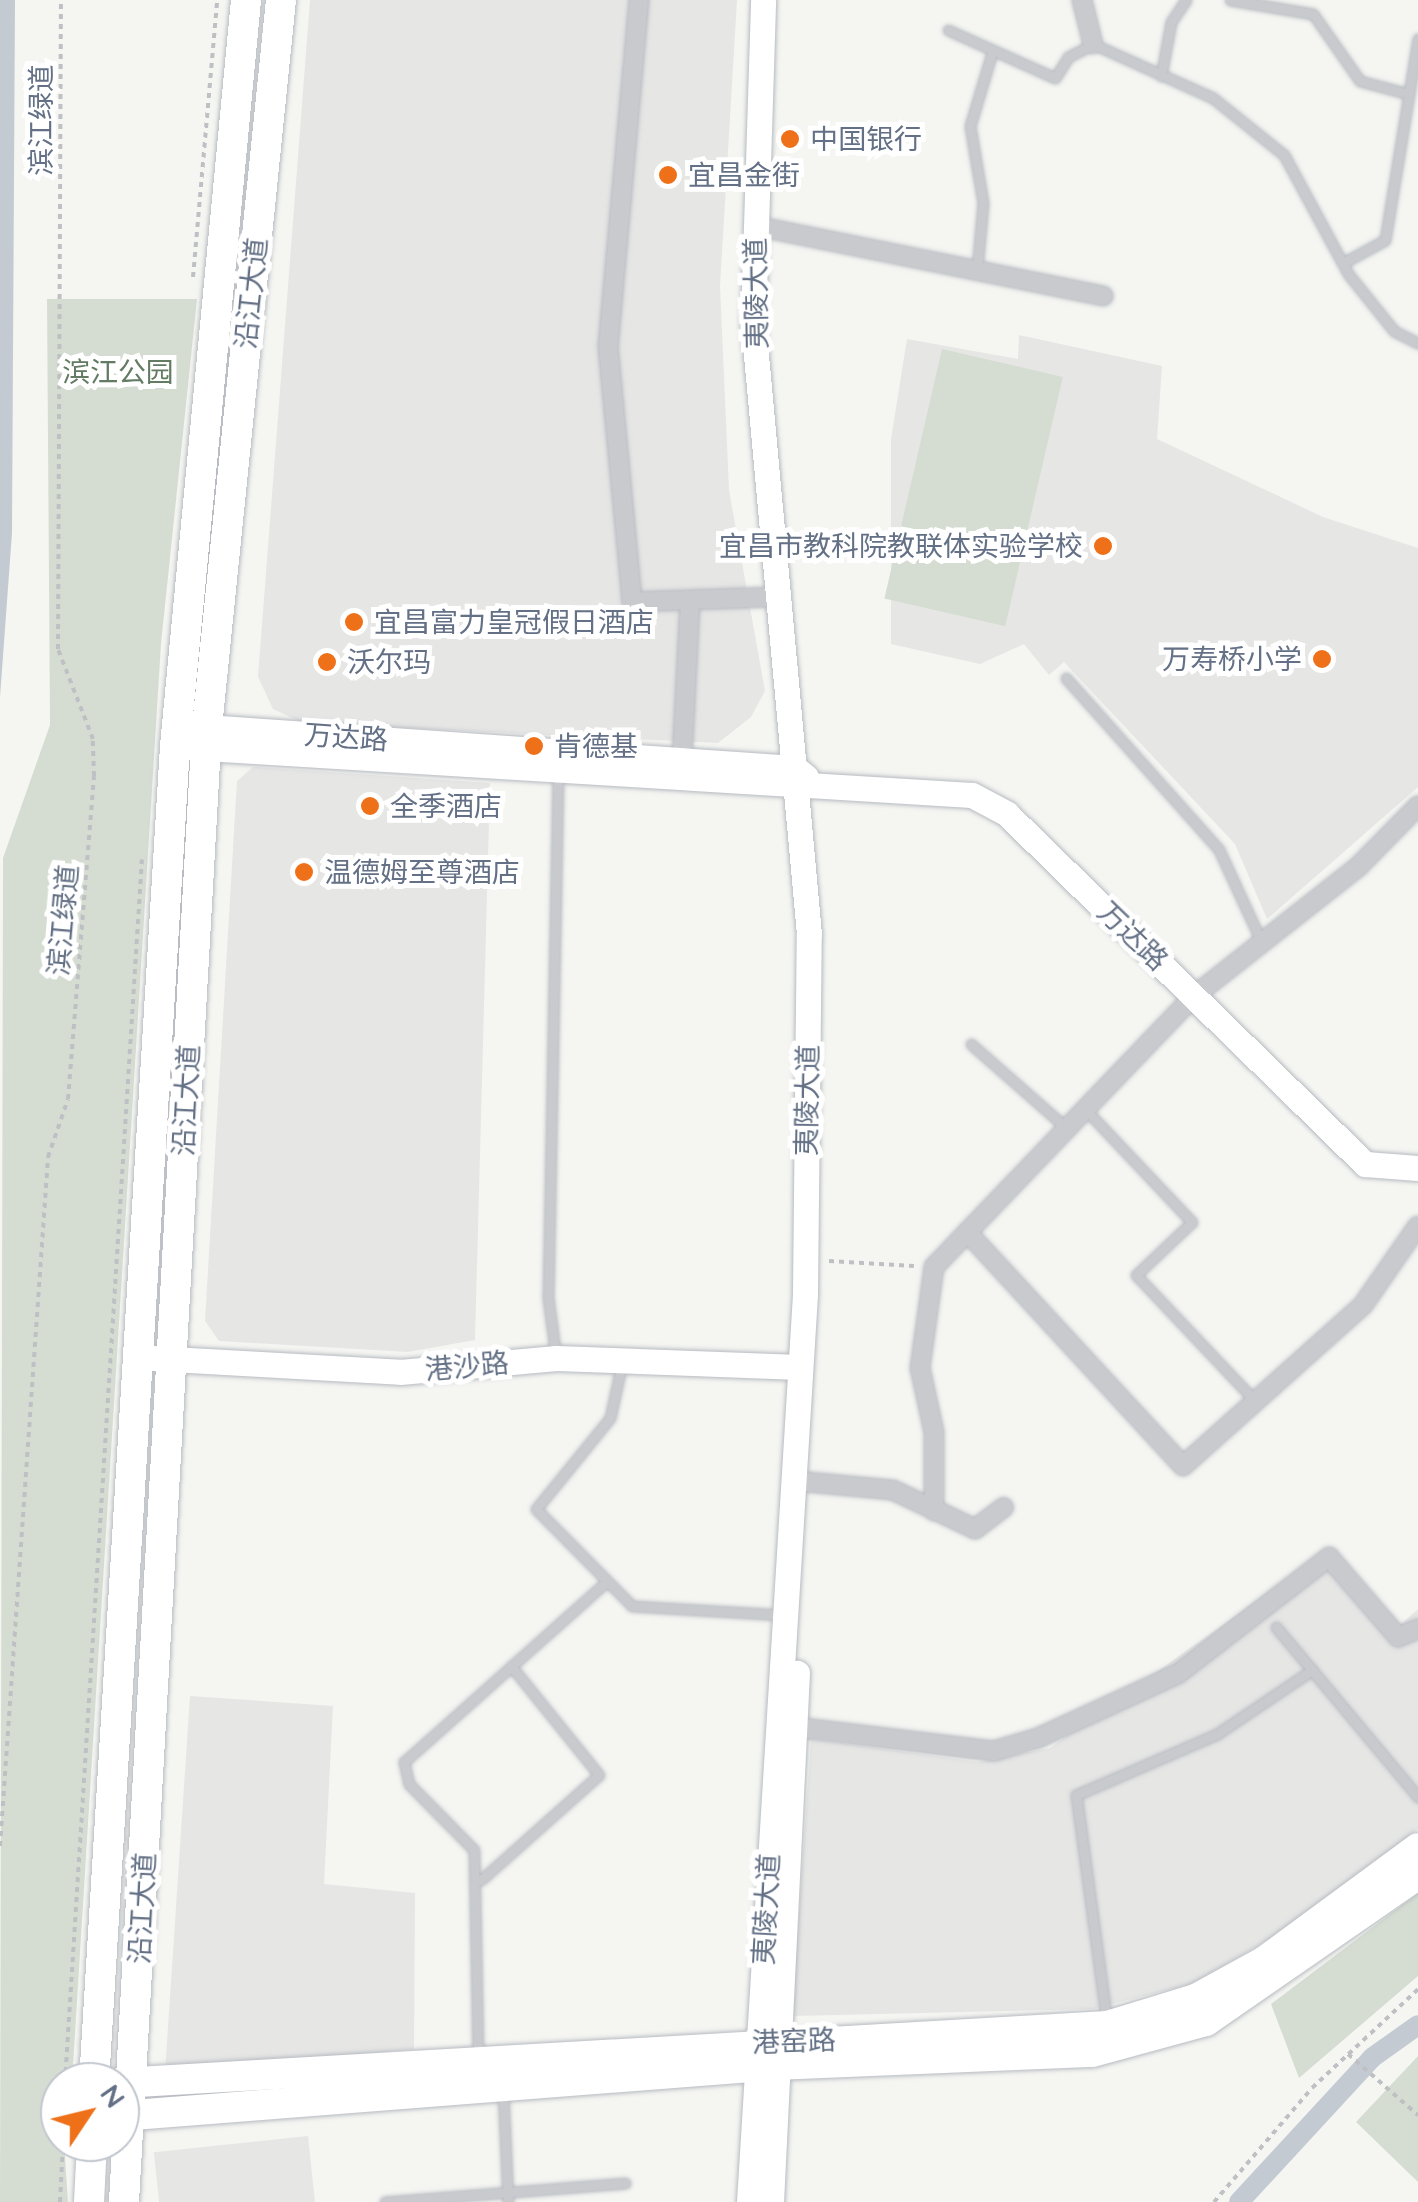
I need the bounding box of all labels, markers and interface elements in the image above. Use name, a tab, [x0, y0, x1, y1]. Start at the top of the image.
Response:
street label: 滨江绿道	[24, 64, 58, 176]
place label: 中国银行	[810, 122, 922, 156]
marker: 中国银行	[779, 128, 801, 150]
place label: 宜昌金街	[688, 158, 800, 192]
marker: 宜昌金街	[657, 164, 679, 186]
street label: 沿江大道	[228, 236, 274, 350]
street label: 夷陵大道	[738, 237, 774, 349]
park label: 滨江公园	[62, 355, 174, 389]
place label: 宜昌市教科院教联体实验学校	[719, 529, 1083, 563]
marker: 宜昌市教科院教联体实验学校	[1092, 535, 1114, 557]
place label: 宜昌富力皇冠假日酒店	[374, 605, 654, 639]
marker: 宜昌富力皇冠假日酒店	[343, 611, 365, 633]
place label: 万寿桥小学	[1162, 642, 1302, 676]
place label: 沃尔玛	[347, 645, 431, 679]
marker: 万寿桥小学	[1311, 648, 1333, 670]
marker: 沃尔玛	[316, 651, 338, 673]
street label: 万达路	[303, 717, 389, 757]
place label: 肯德基	[554, 729, 638, 763]
marker: 肯德基	[523, 735, 545, 757]
place label: 全季酒店	[390, 789, 502, 823]
marker: 全季酒店	[359, 795, 381, 817]
place label: 温德姆至尊酒店	[324, 855, 520, 889]
marker: 温德姆至尊酒店	[293, 861, 315, 883]
street label: 滨江绿道	[41, 863, 85, 977]
street label: 万达路	[1091, 895, 1175, 977]
street label: 沿江大道	[166, 1043, 206, 1157]
street label: 夷陵大道	[789, 1044, 825, 1156]
street label: 港沙路	[424, 1346, 510, 1386]
street label: 沿江大道	[122, 1851, 162, 1965]
street label: 夷陵大道	[746, 1852, 786, 1966]
street label: 港窑路	[751, 2023, 837, 2059]
north arrow	[40, 2062, 140, 2162]
text: N	[93, 2077, 134, 2114]

